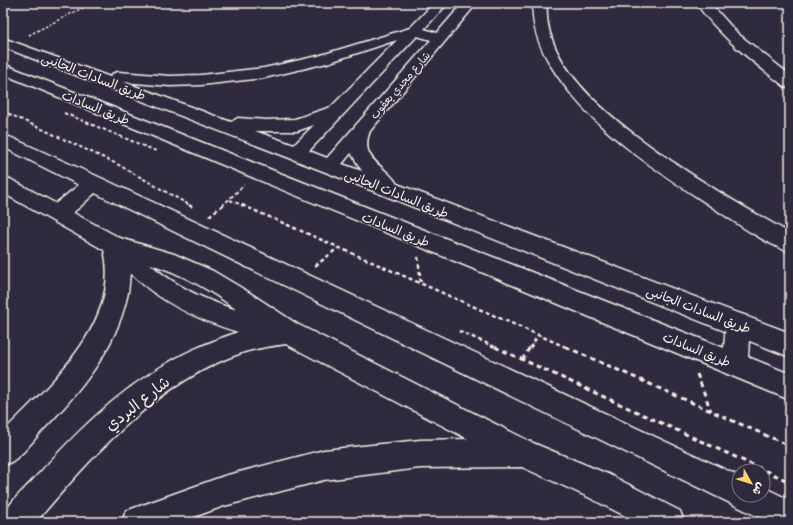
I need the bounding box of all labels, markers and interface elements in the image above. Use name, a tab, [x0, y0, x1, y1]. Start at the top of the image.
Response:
street label: شارع مجدي يعقوب	[368, 49, 435, 123]
street label: طريق السادات الجانبى	[39, 50, 148, 105]
street label: طريق السادات	[59, 87, 132, 129]
street label: طريق السادات الجانبى	[342, 166, 451, 223]
street label: طريق السادات	[359, 209, 432, 251]
street label: طريق السادات الجانبى	[644, 283, 753, 338]
street label: طريق السادات	[660, 329, 733, 371]
street label: شارع البردي	[101, 372, 175, 436]
north arrow	[731, 463, 771, 503]
text: ش	[750, 480, 767, 498]

